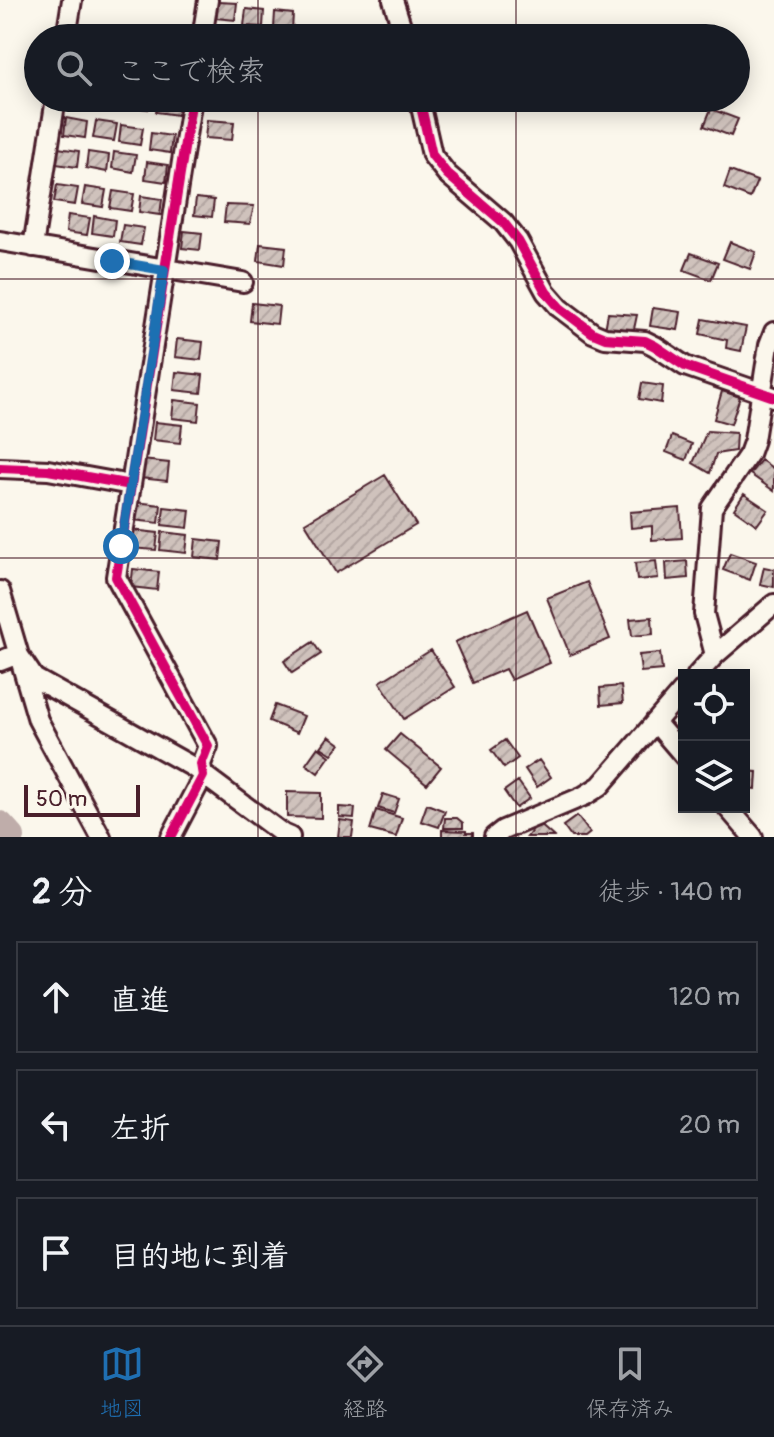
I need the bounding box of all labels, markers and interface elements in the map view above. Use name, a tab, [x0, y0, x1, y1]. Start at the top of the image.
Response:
search box	[24, 24, 750, 112]
icon: search	[52, 46, 96, 90]
text: ここで検索	[116, 53, 266, 90]
route end	[94, 243, 130, 279]
route start	[103, 528, 139, 564]
map controls	[678, 669, 750, 813]
button: locate	[678, 669, 750, 741]
button: layers	[678, 741, 750, 813]
scale bar	[24, 781, 140, 817]
text: 50 m	[36, 785, 87, 813]
text: 2 分	[32, 871, 92, 914]
text: 徒歩 · 140 m	[599, 876, 742, 908]
icon: ahead	[34, 975, 78, 1019]
text: 120 m	[669, 981, 740, 1013]
text: 直進	[110, 982, 170, 1019]
icon: left	[34, 1103, 78, 1147]
text: 20 m	[679, 1109, 740, 1141]
text: 左折	[110, 1110, 170, 1147]
icon: arrive	[34, 1231, 78, 1275]
text: 目的地に到着	[110, 1238, 290, 1275]
tab: 地図	[100, 1342, 144, 1423]
tab: 経路	[343, 1342, 387, 1423]
tab: 保存済み	[586, 1342, 674, 1423]

